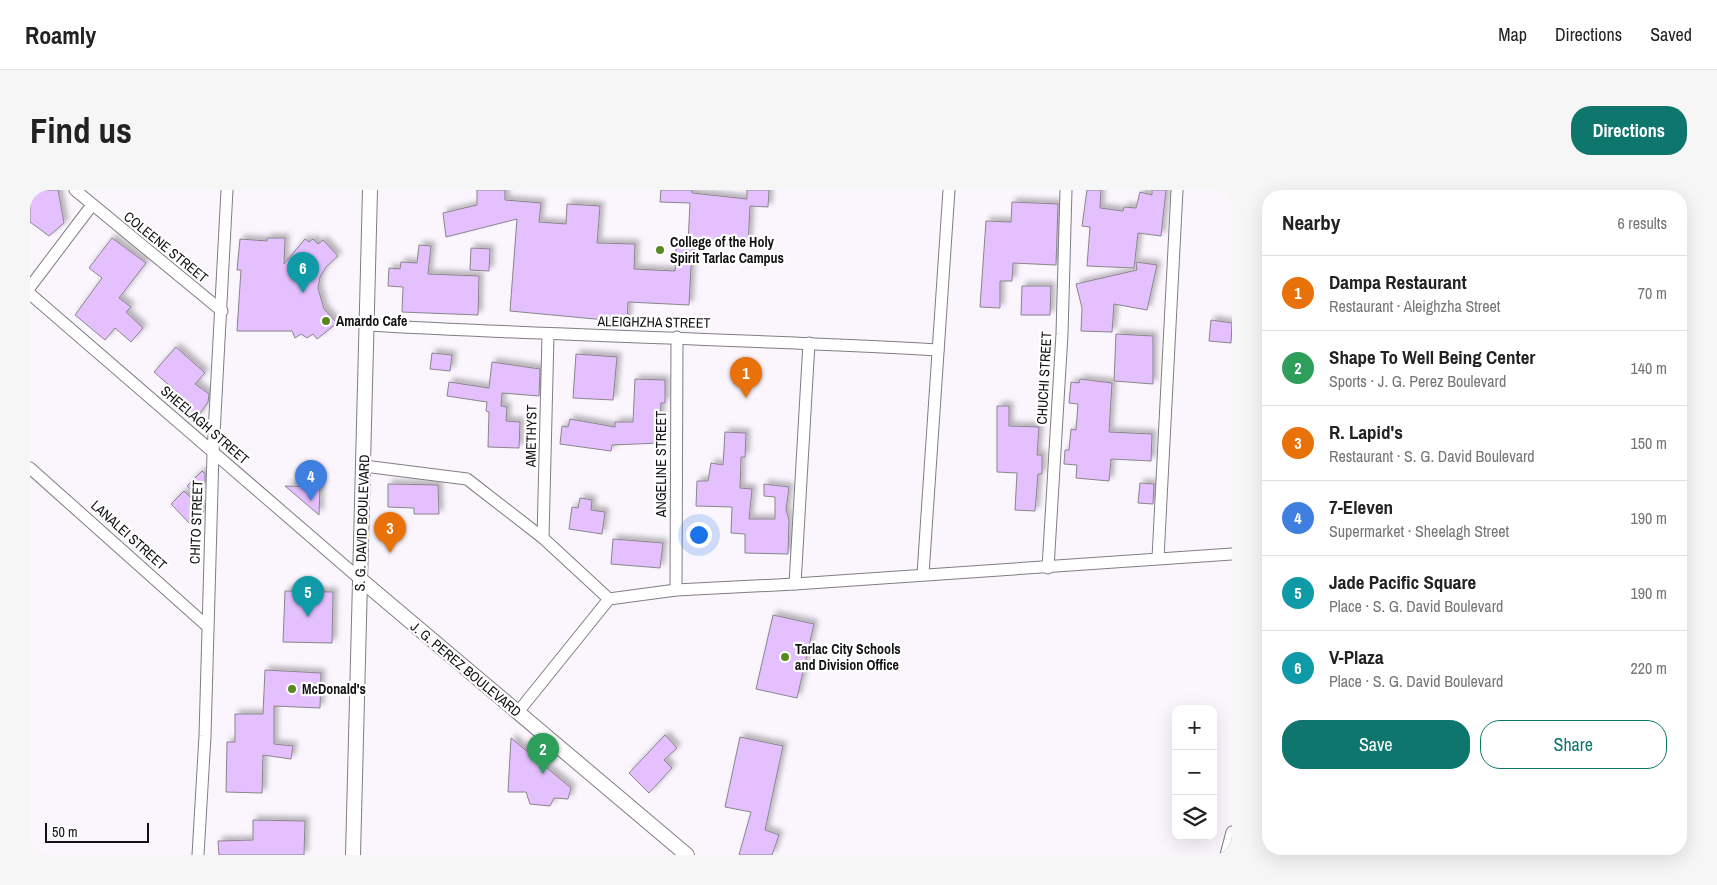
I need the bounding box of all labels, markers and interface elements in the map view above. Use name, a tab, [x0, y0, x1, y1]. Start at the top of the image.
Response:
text: Roamly	[25, 19, 96, 51]
text: Map	[1498, 22, 1527, 47]
text: Directions	[1555, 22, 1622, 47]
text: Saved	[1650, 22, 1692, 47]
button: Directions	[1571, 106, 1687, 155]
text: Find us	[30, 107, 132, 154]
street label: COLEENE STREET	[120, 207, 212, 287]
text: Nearby	[1282, 208, 1340, 237]
text: 6 results	[1617, 212, 1667, 234]
place label: College of the Holy Spirit Tarlac Campus	[670, 233, 784, 267]
marker: College of the Holy Spirit Tarlac Campus	[654, 244, 666, 256]
pin: 6	[287, 252, 319, 293]
text: Dampa Restaurant	[1329, 269, 1467, 295]
text: 1	[1294, 282, 1302, 304]
text: 70 m	[1638, 282, 1667, 304]
text: Restaurant · Aleighzha Street	[1329, 295, 1500, 317]
place label: Amardo Cafe	[336, 312, 407, 330]
street label: ALEIGHZHA STREET	[596, 312, 711, 332]
marker: Amardo Cafe	[320, 315, 332, 327]
street label: CHUCHI STREET	[1033, 331, 1055, 425]
text: Shape To Well Being Center	[1329, 344, 1535, 370]
pin: 1	[730, 357, 762, 398]
text: 2	[1294, 357, 1302, 379]
text: 140 m	[1631, 357, 1667, 379]
text: Sports · J. G. Perez Boulevard	[1329, 370, 1506, 392]
street label: SHEELAGH STREET	[157, 382, 253, 468]
street label: AMETHYST	[521, 405, 541, 468]
street label: ANGELINE STREET	[652, 411, 670, 518]
text: R. Lapid's	[1329, 419, 1403, 445]
text: 3	[1294, 432, 1302, 454]
text: 150 m	[1631, 432, 1667, 454]
text: Restaurant · S. G. David Boulevard	[1329, 445, 1535, 467]
street label: S. G. DAVID BOULEVARD	[351, 454, 373, 592]
pin: 4	[295, 460, 327, 501]
street label: CHITO STREET	[186, 480, 206, 564]
text: 7-Eleven	[1329, 494, 1393, 520]
street label: LANALEI STREET	[87, 496, 171, 574]
text: 4	[1294, 507, 1302, 529]
text: 190 m	[1631, 507, 1667, 529]
pin: 3	[374, 512, 406, 553]
text: Supermarket · Sheelagh Street	[1329, 520, 1509, 542]
your location	[686, 522, 712, 548]
text: Jade Pacific Square	[1329, 569, 1476, 595]
pin: 5	[292, 576, 324, 617]
text: 5	[1294, 582, 1302, 604]
text: 190 m	[1631, 582, 1667, 604]
text: Place · S. G. David Boulevard	[1329, 595, 1503, 617]
street label: J. G. PEREZ BOULEVARD	[407, 617, 525, 721]
place label: Tarlac City Schools and Division Office	[795, 640, 901, 674]
text: V-Plaza	[1329, 644, 1384, 670]
marker: Tarlac City Schools and Division Office	[779, 651, 791, 663]
text: 6	[1294, 657, 1302, 679]
text: 220 m	[1631, 657, 1667, 679]
text: Place · S. G. David Boulevard	[1329, 670, 1503, 692]
place label: McDonald's	[302, 680, 366, 698]
marker: McDonald's	[286, 683, 298, 695]
map controls	[1172, 705, 1217, 840]
button: +	[1172, 705, 1217, 750]
button: Save	[1282, 720, 1470, 769]
button: Share	[1480, 720, 1667, 769]
pin: 2	[527, 733, 559, 774]
button: −	[1172, 750, 1217, 795]
button: layers	[1172, 795, 1217, 840]
scale bar	[45, 820, 149, 843]
text: 50 m	[52, 823, 78, 841]

